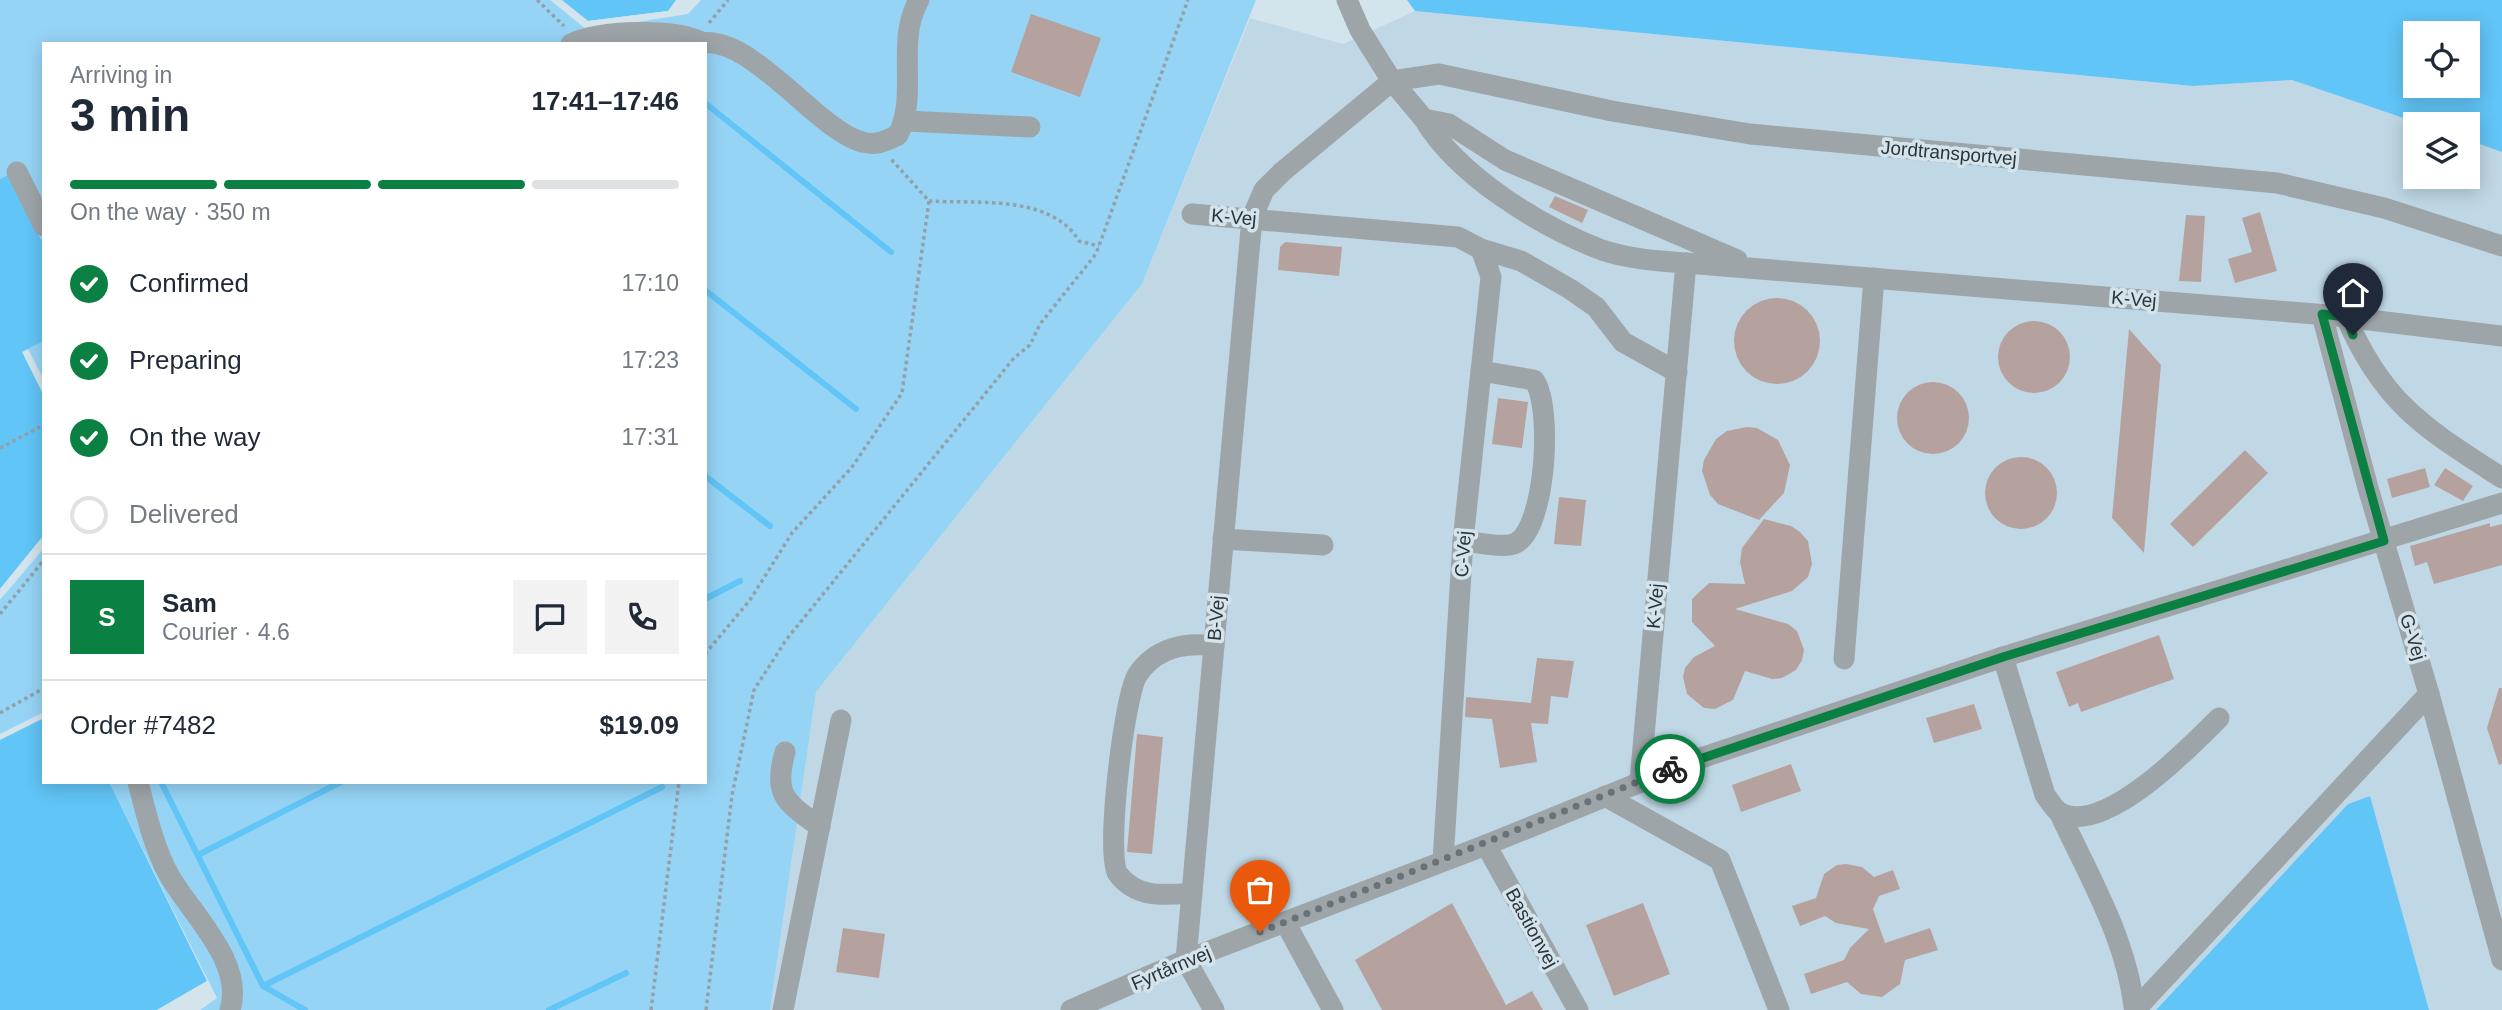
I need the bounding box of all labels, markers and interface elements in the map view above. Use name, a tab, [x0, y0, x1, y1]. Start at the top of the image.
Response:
map controls	[2403, 21, 2480, 189]
button: locate	[2403, 21, 2480, 98]
text: Arriving in	[70, 62, 172, 88]
text: 17:41–17:46	[532, 86, 679, 116]
text: 3 min	[70, 89, 190, 141]
button: layers	[2403, 112, 2480, 189]
street label: Jordtransportvej	[1880, 137, 2018, 169]
text: On the way · 350 m	[70, 199, 271, 225]
street label: K-Vej	[1210, 205, 1258, 229]
pin	[2323, 263, 2383, 335]
icon: check	[70, 265, 108, 303]
text: Confirmed	[129, 268, 249, 298]
text: 17:10	[621, 270, 679, 296]
icon: home	[2334, 274, 2372, 312]
street label: K-Vej	[2110, 287, 2158, 311]
icon: check	[70, 342, 108, 380]
text: Preparing	[129, 345, 242, 375]
text: 17:23	[621, 347, 679, 373]
icon: check	[70, 419, 108, 457]
text: On the way	[129, 422, 261, 452]
text: 17:31	[621, 424, 679, 450]
text: Delivered	[129, 499, 239, 529]
street label: C-Vej	[1451, 530, 1475, 578]
button: chat	[513, 580, 587, 654]
button: phone	[605, 580, 679, 654]
street label: K-Vej	[1643, 582, 1667, 630]
text: Sam	[162, 588, 217, 618]
street label: B-Vej	[1204, 594, 1228, 642]
text: S	[98, 602, 116, 632]
street label: G-Vej	[2396, 611, 2430, 663]
text: Courier · 4.6	[162, 619, 290, 645]
text: Order #7482	[70, 710, 216, 740]
text: $19.09	[599, 710, 679, 740]
courier	[1635, 734, 1705, 804]
icon: bike	[1651, 750, 1689, 788]
pin	[1230, 860, 1290, 932]
icon: bag	[1241, 871, 1279, 909]
street label: Bastionvej	[1502, 885, 1562, 971]
street label: Fyrtårnvej	[1128, 942, 1214, 994]

